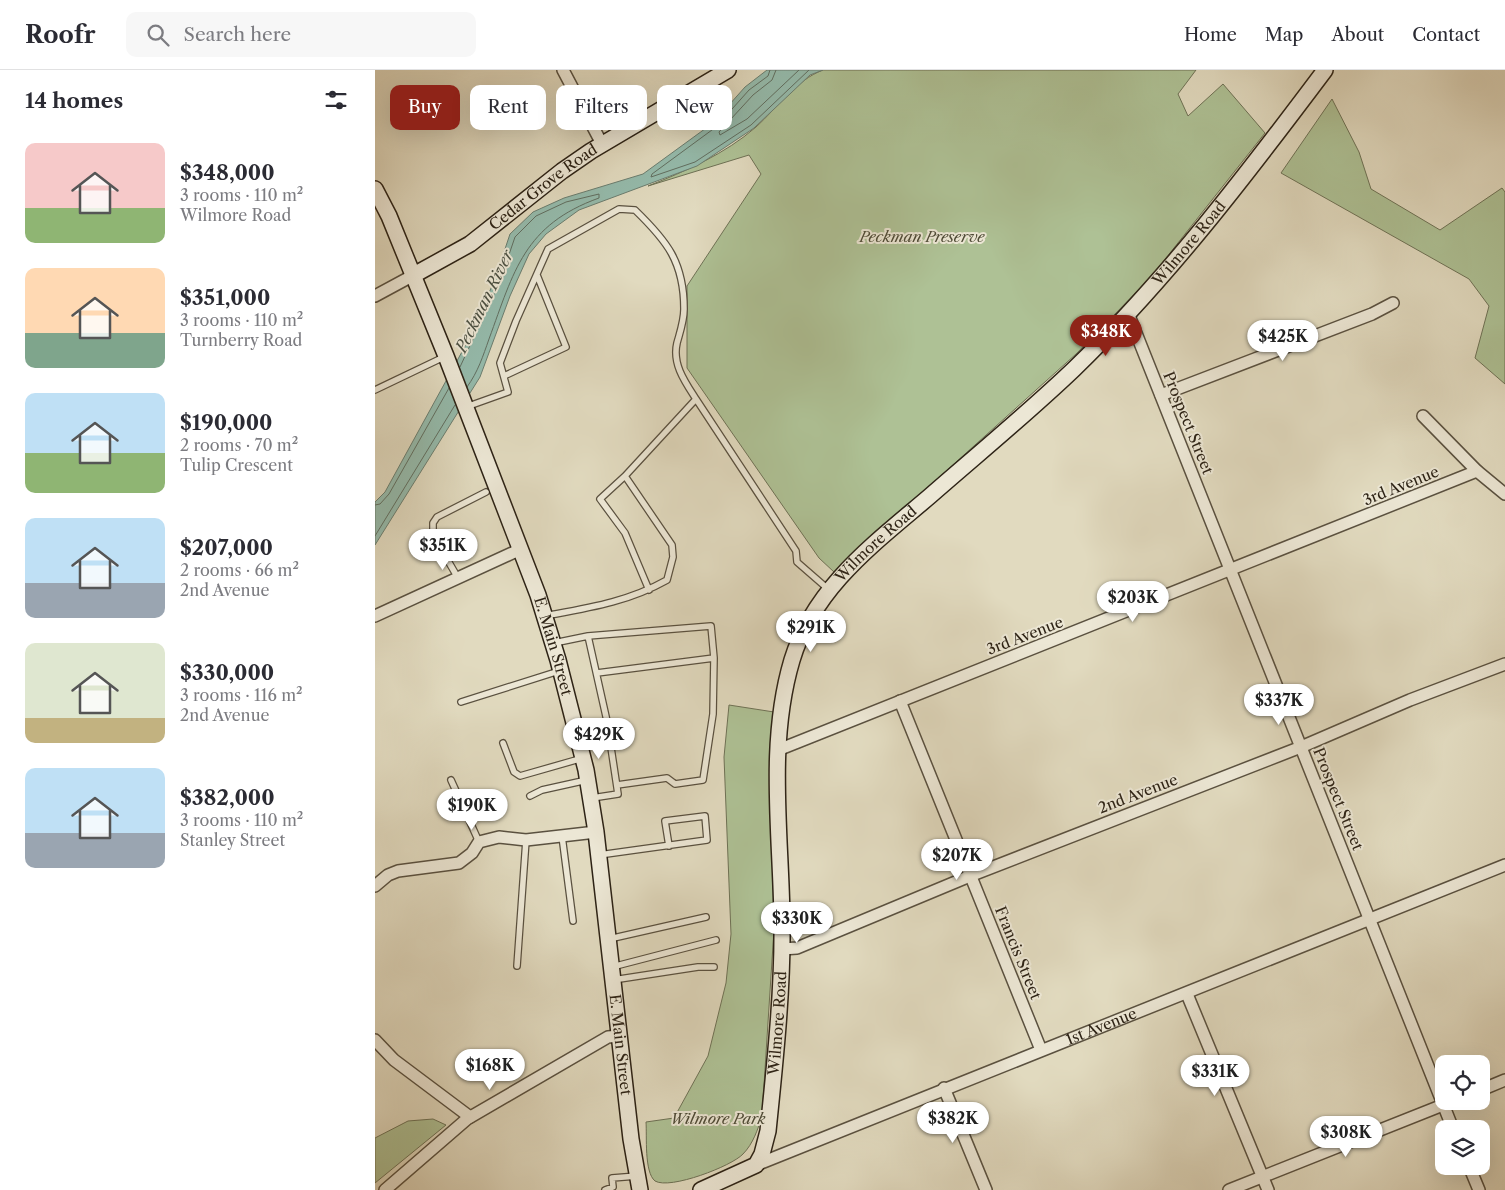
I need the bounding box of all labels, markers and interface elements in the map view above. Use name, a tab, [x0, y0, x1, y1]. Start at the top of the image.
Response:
search box	[126, 12, 476, 57]
text: Roofr	[25, 20, 96, 49]
icon: search	[144, 21, 172, 49]
text: Search here	[184, 23, 291, 46]
text: Home	[1184, 24, 1237, 46]
text: Map	[1265, 24, 1303, 46]
text: About	[1331, 24, 1384, 46]
text: Contact	[1412, 24, 1480, 46]
chip: Buy	[390, 85, 460, 130]
chip: Rent	[470, 85, 546, 130]
chip: Filters	[556, 85, 647, 130]
chip: New	[657, 85, 732, 130]
icon: filters	[322, 86, 350, 114]
text: 14 homes	[25, 88, 123, 113]
street label: Cedar Grove Road	[485, 139, 601, 234]
text: $348,000	[180, 160, 275, 185]
icon: home	[65, 163, 125, 223]
text: 3 rooms · 110 m²	[180, 185, 303, 205]
street label: Wilmore Road	[1147, 197, 1230, 290]
text: Wilmore Road	[180, 205, 291, 225]
park label: Peckman Preserve	[859, 227, 985, 246]
water label: Peckman River	[450, 245, 518, 357]
text: $351,000	[180, 285, 270, 310]
icon: home	[65, 288, 125, 348]
text: 3 rooms · 110 m²	[180, 310, 303, 330]
pin: $348K	[1071, 314, 1141, 357]
pin: $425K	[1248, 320, 1318, 362]
text: $348K	[1081, 321, 1131, 341]
text: $425K	[1258, 326, 1308, 346]
text: Turnberry Road	[180, 330, 302, 350]
street label: Prospect Street	[1159, 369, 1218, 478]
text: $190,000	[180, 410, 272, 435]
icon: home	[65, 413, 125, 473]
text: 2 rooms · 70 m²	[180, 435, 298, 455]
text: Tulip Crescent	[180, 455, 293, 475]
street label: 3rd Avenue	[1360, 462, 1442, 509]
street label: Wilmore Road	[830, 501, 920, 587]
pin: $351K	[408, 528, 478, 571]
text: $207,000	[180, 535, 273, 560]
text: $351K	[420, 535, 466, 555]
icon: home	[65, 538, 125, 598]
text: 2 rooms · 66 m²	[180, 560, 299, 580]
text: 2nd Avenue	[180, 580, 269, 600]
pin: $203K	[1098, 580, 1168, 623]
text: $203K	[1108, 587, 1158, 607]
street label: E. Main Street	[530, 594, 577, 698]
pin: $291K	[776, 610, 846, 653]
street label: 3rd Avenue	[984, 612, 1066, 659]
text: $291K	[787, 617, 835, 637]
text: $330,000	[180, 660, 274, 685]
icon: home	[65, 663, 125, 723]
pin: $337K	[1244, 684, 1314, 726]
text: 3 rooms · 116 m²	[180, 685, 303, 705]
text: $337K	[1255, 690, 1303, 710]
text: 2nd Avenue	[180, 705, 269, 725]
pin: $429K	[564, 718, 634, 760]
text: $429K	[574, 724, 624, 744]
street label: Prospect Street	[1309, 745, 1368, 854]
street label: 2nd Avenue	[1095, 770, 1180, 817]
text: $382,000	[180, 785, 275, 810]
icon: home	[65, 788, 125, 848]
pin: $190K	[437, 788, 507, 831]
text: $190K	[448, 795, 496, 815]
text: 3 rooms · 110 m²	[180, 810, 303, 830]
text: Stanley Street	[180, 830, 285, 850]
pin: $207K	[922, 838, 992, 881]
text: $207K	[932, 845, 982, 865]
pin: $330K	[762, 902, 832, 944]
street label: Francis Street	[991, 903, 1046, 1003]
text: $330K	[772, 908, 822, 928]
street label: Wilmore Road	[764, 971, 790, 1077]
street label: E. Main Street	[606, 993, 636, 1097]
street label: 1st Avenue	[1063, 1003, 1139, 1049]
pin: $168K	[455, 1048, 525, 1091]
pin: $331K	[1180, 1054, 1250, 1097]
text: $168K	[466, 1055, 514, 1075]
map controls	[1435, 1055, 1490, 1175]
button: locate	[1435, 1055, 1490, 1110]
text: $331K	[1192, 1061, 1239, 1081]
pin: $382K	[918, 1102, 988, 1144]
text: $382K	[928, 1108, 978, 1128]
park label: Wilmore Park	[670, 1109, 766, 1128]
pin: $308K	[1311, 1116, 1381, 1158]
button: layers	[1435, 1120, 1490, 1175]
text: $308K	[1321, 1122, 1371, 1142]

